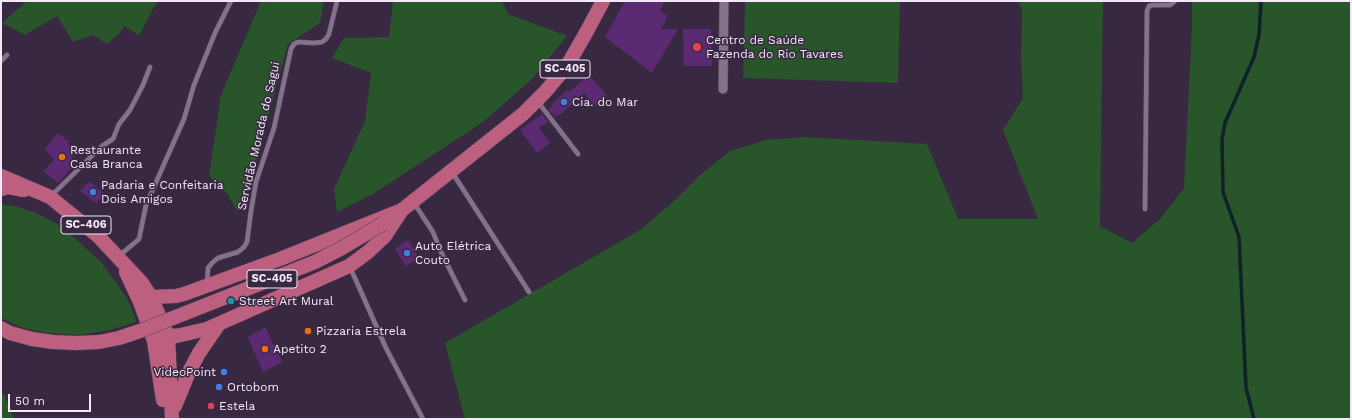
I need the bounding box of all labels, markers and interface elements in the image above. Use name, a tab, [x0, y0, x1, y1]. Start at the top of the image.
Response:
place label: Centro de Saúde Fazenda do Rio Tavares	[706, 33, 843, 61]
marker: Centro de Saúde Fazenda do Rio Tavares	[691, 41, 703, 53]
street label: Servidão Morada do Sagui	[235, 60, 283, 212]
road number: SC-405	[540, 60, 590, 78]
place label: Cia. do Mar	[572, 95, 638, 109]
marker: Cia. do Mar	[559, 97, 569, 107]
place label: Restaurante Casa Branca	[70, 143, 143, 171]
marker: Restaurante Casa Branca	[57, 152, 67, 162]
place label: Padaria e Confeitaria Dois Amigos	[101, 178, 224, 206]
marker: Padaria e Confeitaria Dois Amigos	[88, 187, 98, 197]
road number: SC-406	[61, 216, 111, 234]
place label: Auto Elétrica Couto	[415, 239, 491, 267]
marker: Auto Elétrica Couto	[402, 248, 412, 258]
road number: SC-405	[247, 270, 297, 288]
place label: Street Art Mural	[239, 294, 334, 308]
marker: Street Art Mural	[226, 296, 236, 306]
place label: Pizzaria Estrela	[316, 324, 406, 338]
marker: Pizzaria Estrela	[303, 326, 313, 336]
place label: Apetito 2	[273, 342, 327, 356]
marker: Apetito 2	[260, 344, 270, 354]
place label: VideoPoint	[154, 365, 216, 379]
marker: VideoPoint	[219, 367, 229, 377]
place label: Ortobom	[227, 380, 279, 394]
marker: Ortobom	[214, 382, 224, 392]
scale bar	[10, 386, 93, 412]
text: 50 m	[15, 394, 45, 408]
place label: Estela	[219, 399, 255, 413]
marker: Estela	[206, 401, 216, 411]

